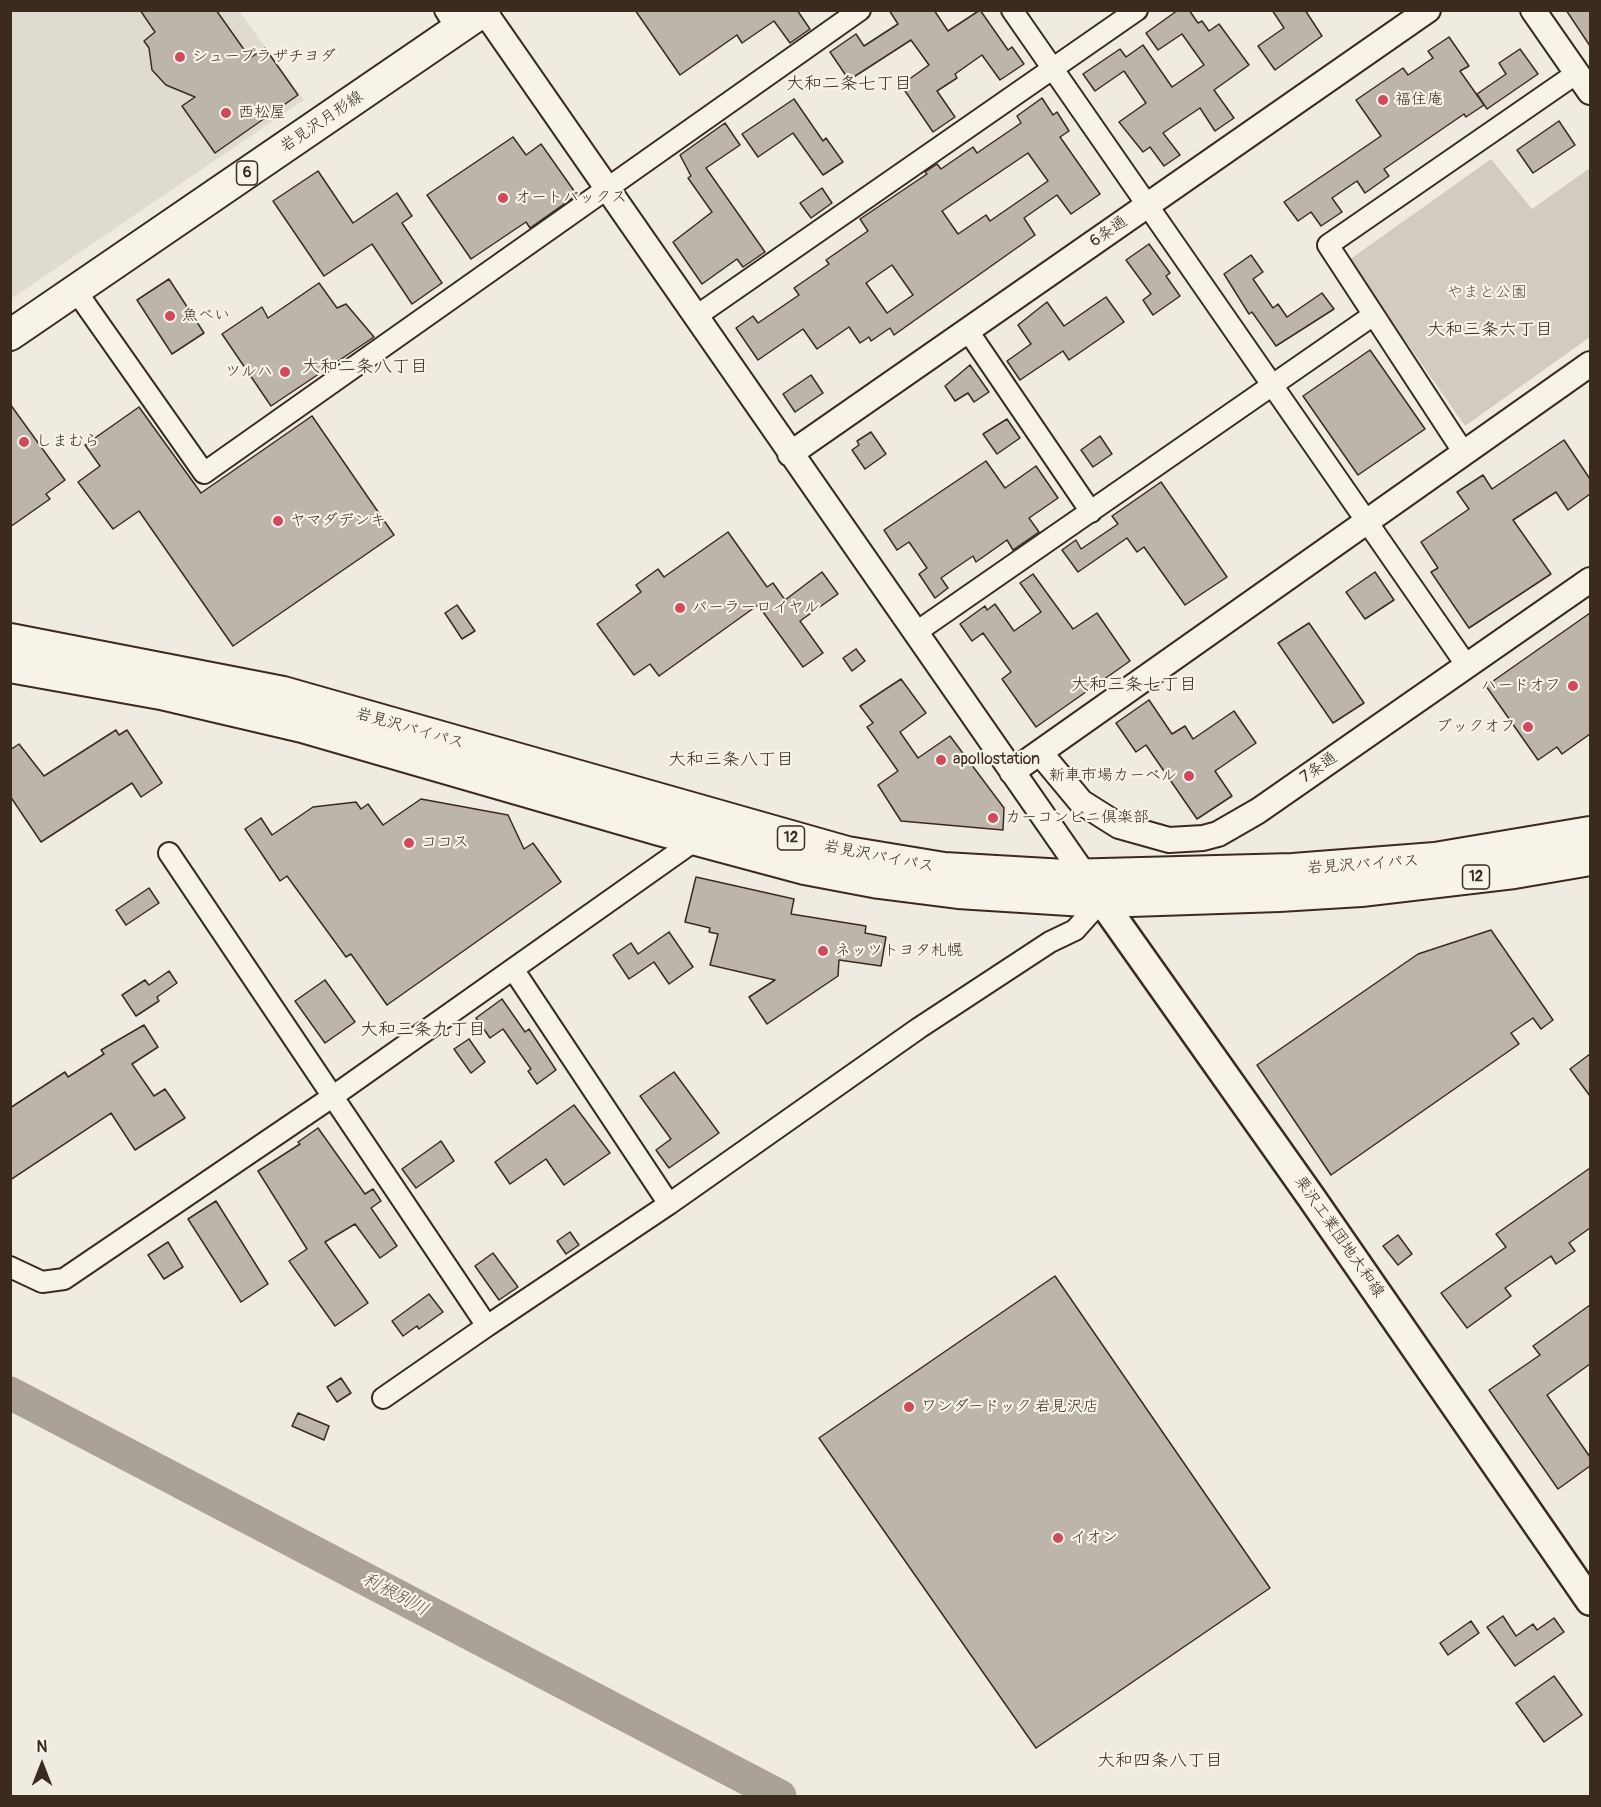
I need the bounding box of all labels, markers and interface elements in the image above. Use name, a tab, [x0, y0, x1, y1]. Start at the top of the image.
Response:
place label: シュープラザチヨダ	[192, 47, 336, 67]
marker: シュープラザチヨダ	[173, 50, 187, 64]
district label: 大和二条七丁目	[786, 73, 912, 95]
street label: 岩見沢月形線	[277, 87, 367, 157]
place label: 福住庵	[1395, 90, 1443, 110]
marker: 福住庵	[1376, 93, 1390, 107]
place label: 西松屋	[238, 103, 286, 123]
marker: 西松屋	[219, 106, 233, 120]
road number: 6	[236, 161, 258, 185]
place label: オートバックス	[515, 188, 627, 208]
marker: オートバックス	[496, 191, 510, 205]
street label: 6条通	[1087, 212, 1131, 252]
park label: やまと公園	[1447, 283, 1527, 303]
place label: 魚べい	[182, 306, 230, 326]
marker: 魚べい	[163, 309, 177, 323]
district label: 大和三条六丁目	[1427, 319, 1553, 341]
district label: 大和二条八丁目	[302, 356, 428, 378]
place label: ツルハ	[225, 362, 273, 382]
marker: ツルハ	[278, 365, 292, 379]
place label: しまむら	[36, 432, 100, 452]
marker: しまむら	[17, 435, 31, 449]
place label: ヤマダデンキ	[290, 511, 386, 531]
marker: ヤマダデンキ	[271, 514, 285, 528]
place label: パーラーロイヤル	[692, 598, 820, 618]
marker: パーラーロイヤル	[673, 601, 687, 615]
district label: 大和三条七丁目	[1071, 674, 1197, 696]
place label: ハードオフ	[1481, 676, 1561, 696]
marker: ハードオフ	[1566, 679, 1580, 693]
street label: 岩見沢バイパス	[354, 704, 466, 754]
place label: ブックオフ	[1436, 717, 1516, 737]
marker: ブックオフ	[1521, 720, 1535, 734]
district label: 大和三条八丁目	[668, 749, 794, 771]
street label: 7条通	[1297, 749, 1341, 787]
place label: apollostation	[953, 750, 1040, 770]
marker: apollostation	[934, 753, 948, 767]
place label: 新車市場カーベル	[1049, 766, 1177, 786]
marker: 新車市場カーベル	[1182, 769, 1196, 783]
place label: カーコンビニ倶楽部	[1005, 808, 1149, 828]
marker: カーコンビニ倶楽部	[986, 811, 1000, 825]
road number: 12	[778, 826, 804, 850]
place label: ココス	[421, 833, 469, 853]
marker: ココス	[402, 836, 416, 850]
street label: 岩見沢バイパス	[822, 837, 936, 877]
street label: 岩見沢バイパス	[1306, 852, 1420, 878]
road number: 12	[1462, 865, 1490, 889]
place label: ネッツトヨタ札幌	[835, 941, 963, 961]
marker: ネッツトヨタ札幌	[816, 944, 830, 958]
district label: 大和三条九丁目	[360, 1019, 486, 1041]
street label: 栗沢工業団地大和線	[1290, 1173, 1388, 1301]
place label: ワンダードック 岩見沢店	[921, 1397, 1099, 1417]
marker: ワンダードック 岩見沢店	[902, 1400, 916, 1414]
place label: イオン	[1070, 1528, 1118, 1548]
marker: イオン	[1051, 1531, 1065, 1545]
water label: 利根別川	[358, 1569, 432, 1621]
north arrow	[12, 1735, 72, 1795]
text: N	[37, 1737, 47, 1757]
district label: 大和四条八丁目	[1097, 1750, 1223, 1772]

